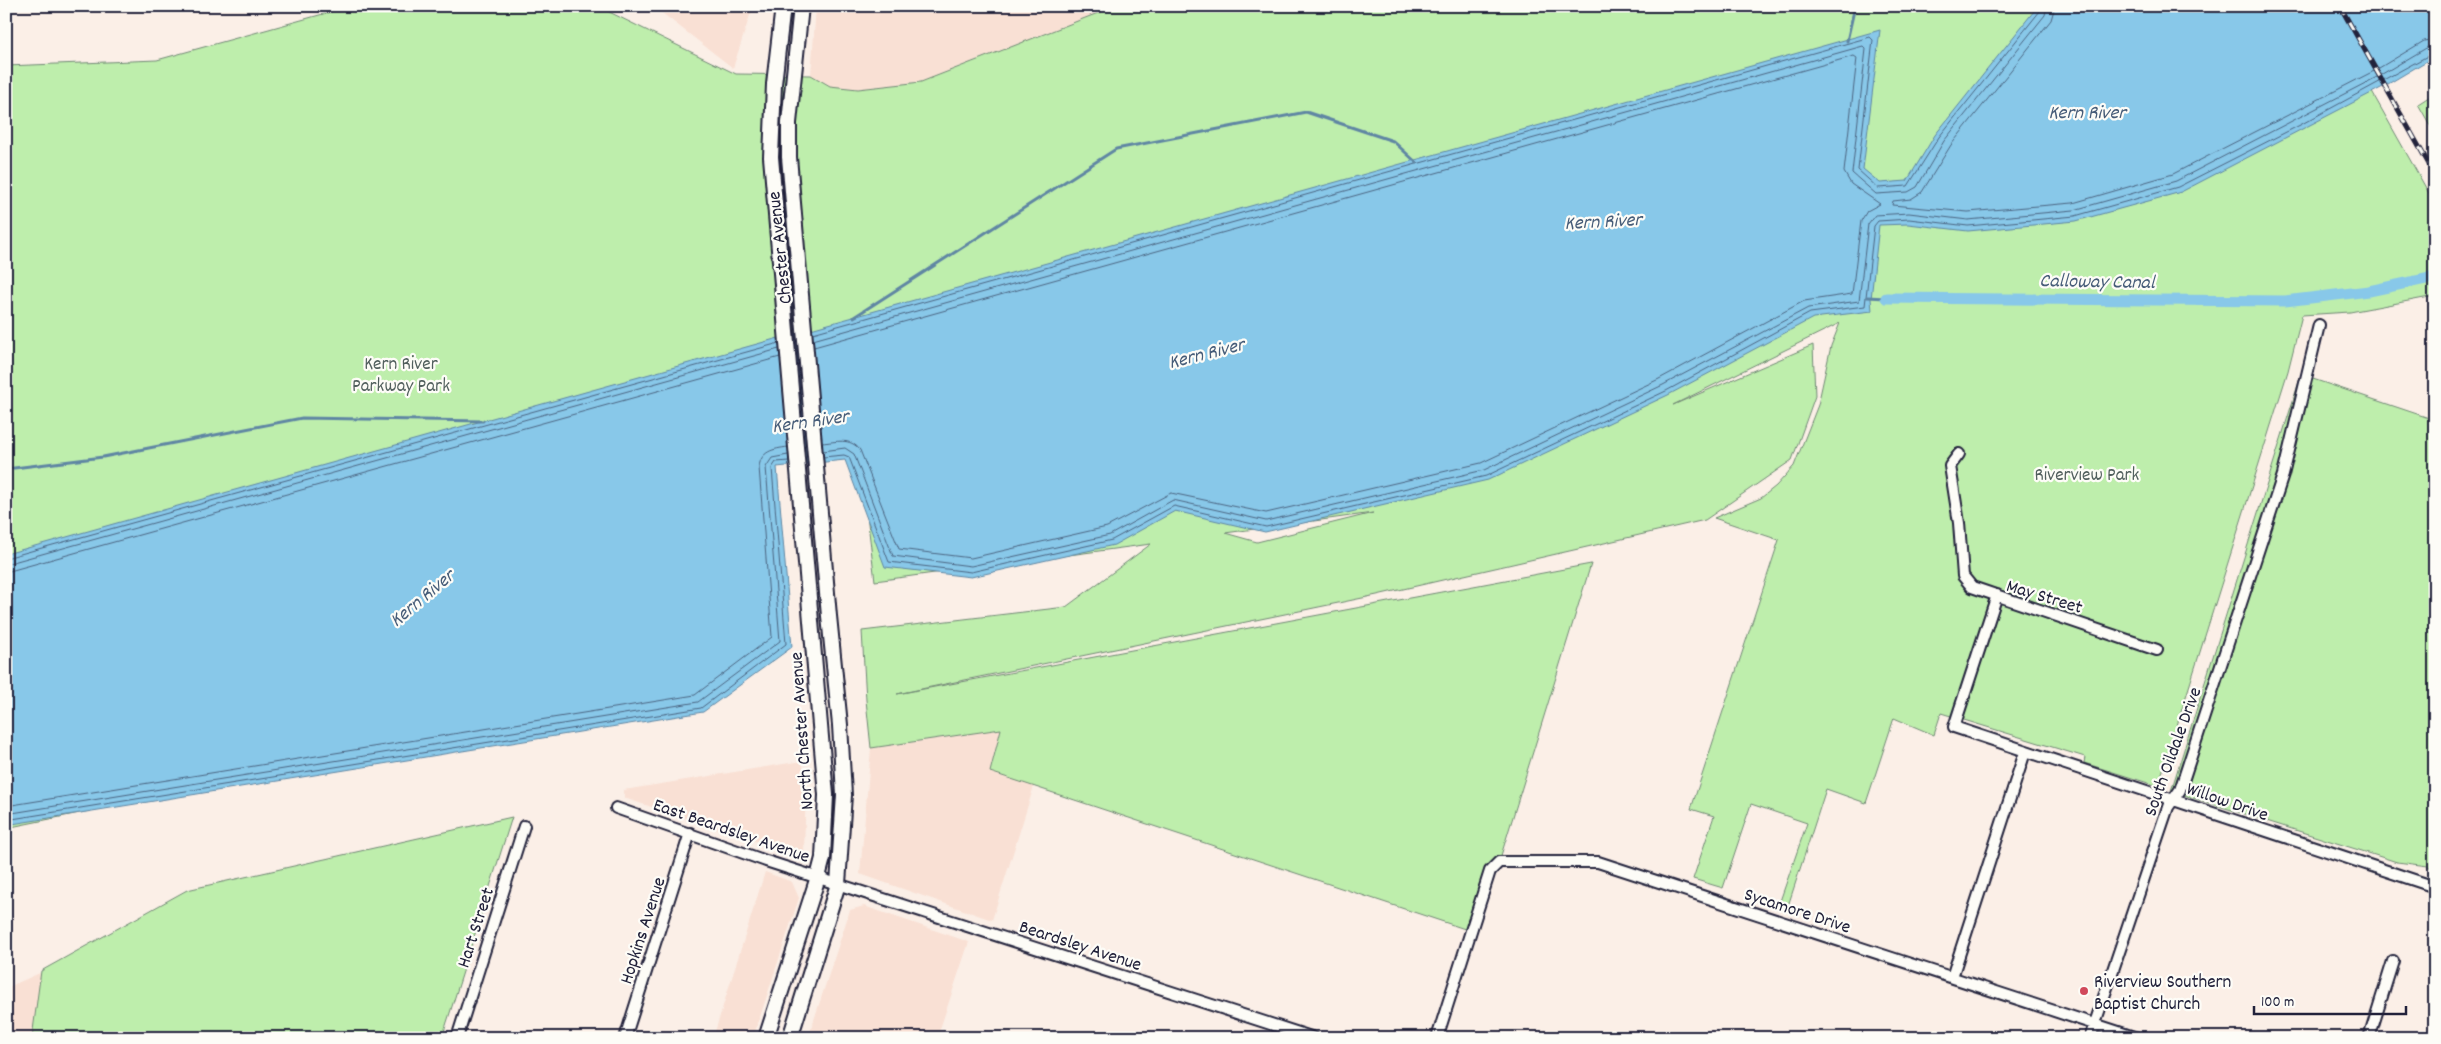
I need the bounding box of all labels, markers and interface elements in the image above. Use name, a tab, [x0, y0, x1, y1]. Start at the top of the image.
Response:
water label: Kern River	[2048, 100, 2128, 128]
street label: Chester Avenue	[762, 190, 801, 305]
water label: Kern River	[1564, 207, 1645, 239]
water label: Calloway Canal	[2039, 268, 2157, 298]
water label: Kern River	[1166, 331, 1250, 378]
park label: Kern River Parkway Park	[352, 352, 450, 401]
water label: Kern River	[770, 403, 853, 442]
park label: Riverview Park	[2035, 463, 2140, 490]
water label: Kern River	[384, 562, 463, 635]
street label: May Street	[2003, 574, 2085, 623]
street label: North Chester Avenue	[785, 651, 822, 811]
street label: South Oildale Drive	[2138, 684, 2210, 821]
street label: Willow Drive	[2182, 777, 2271, 830]
street label: East Beardsley Avenue	[649, 793, 813, 872]
street label: Hopkins Avenue	[614, 874, 674, 988]
street label: Sycamore Drive	[1740, 882, 1854, 942]
street label: Hart Street	[452, 884, 503, 972]
street label: Beardsley Avenue	[1015, 915, 1145, 980]
place label: Riverview Southern Baptist Church	[2094, 970, 2231, 1019]
scale bar	[2254, 984, 2406, 1016]
marker: Riverview Southern Baptist Church	[2078, 985, 2090, 997]
text: 100 m	[2261, 992, 2294, 1014]

